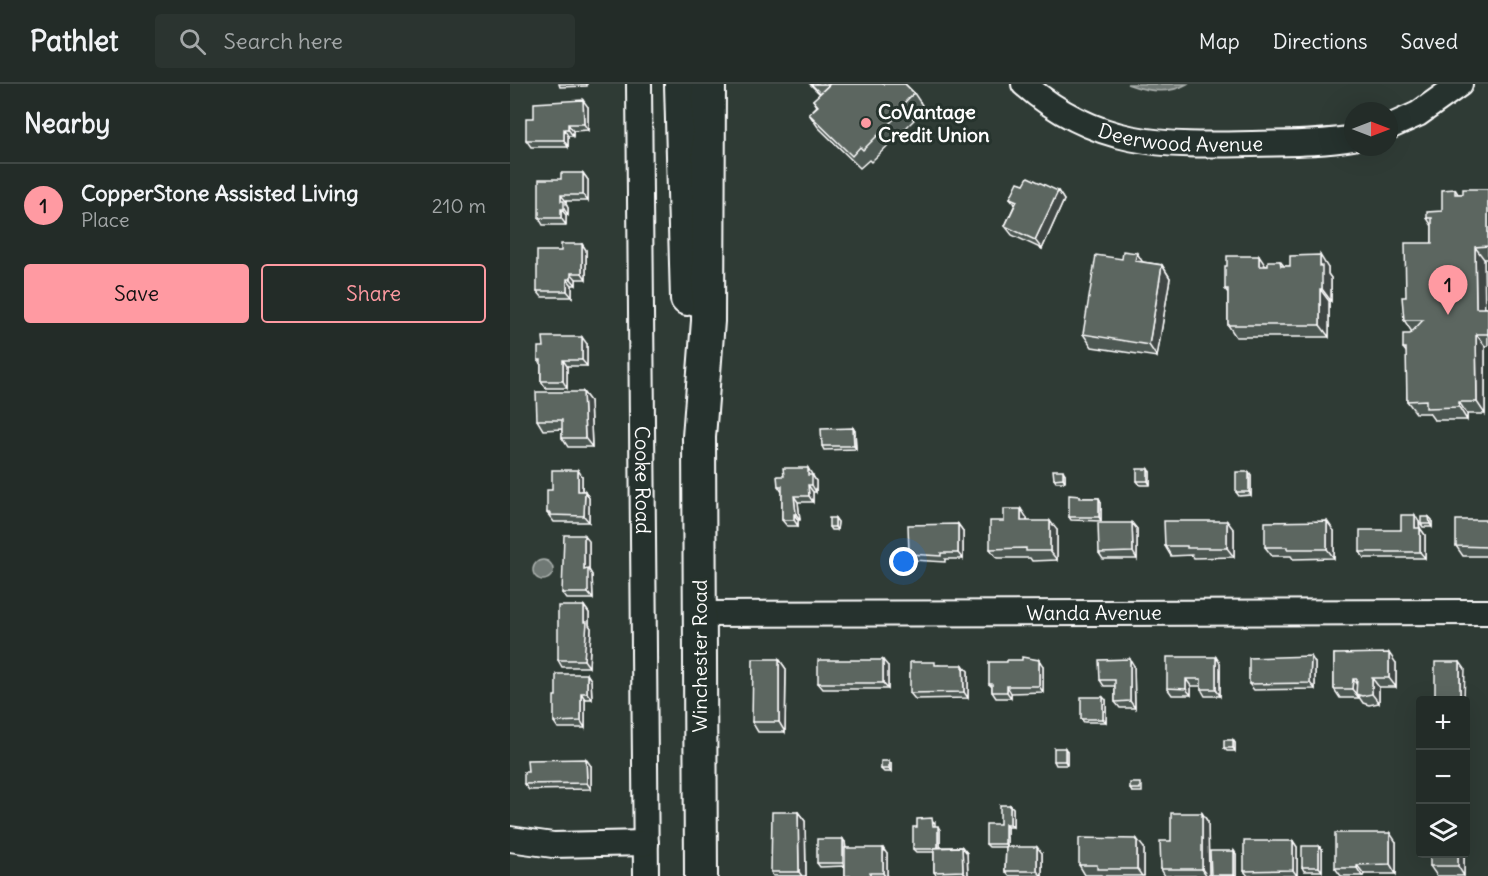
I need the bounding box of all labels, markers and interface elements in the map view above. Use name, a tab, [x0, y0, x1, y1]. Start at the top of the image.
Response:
search box	[155, 14, 575, 68]
text: Pathlet	[30, 23, 119, 59]
icon: search	[176, 25, 209, 58]
text: Search here	[224, 27, 343, 55]
text: Map	[1199, 28, 1240, 55]
text: Directions	[1273, 28, 1367, 55]
text: Saved	[1400, 28, 1458, 55]
place label: CoVantage Credit Union	[878, 99, 990, 147]
north arrow	[1344, 102, 1398, 156]
text: Nearby	[24, 107, 110, 140]
marker: CoVantage Credit Union	[859, 116, 873, 130]
street label: Deerwood Avenue	[1095, 117, 1263, 157]
text: CopperStone Assisted Living	[81, 179, 359, 207]
text: 1	[40, 193, 47, 218]
text: 210 m	[432, 193, 486, 218]
text: Place	[81, 207, 129, 232]
button: Save	[24, 264, 249, 323]
button: Share	[261, 264, 486, 323]
pin: 1	[1428, 266, 1468, 315]
street label: Cooke Road	[630, 426, 656, 534]
your location	[889, 547, 918, 576]
street label: Winchester Road	[687, 579, 712, 732]
street label: Wanda Avenue	[1026, 600, 1162, 625]
map controls	[1416, 696, 1470, 858]
button: +	[1416, 696, 1470, 750]
button: −	[1416, 750, 1470, 804]
button: layers	[1416, 804, 1470, 858]

